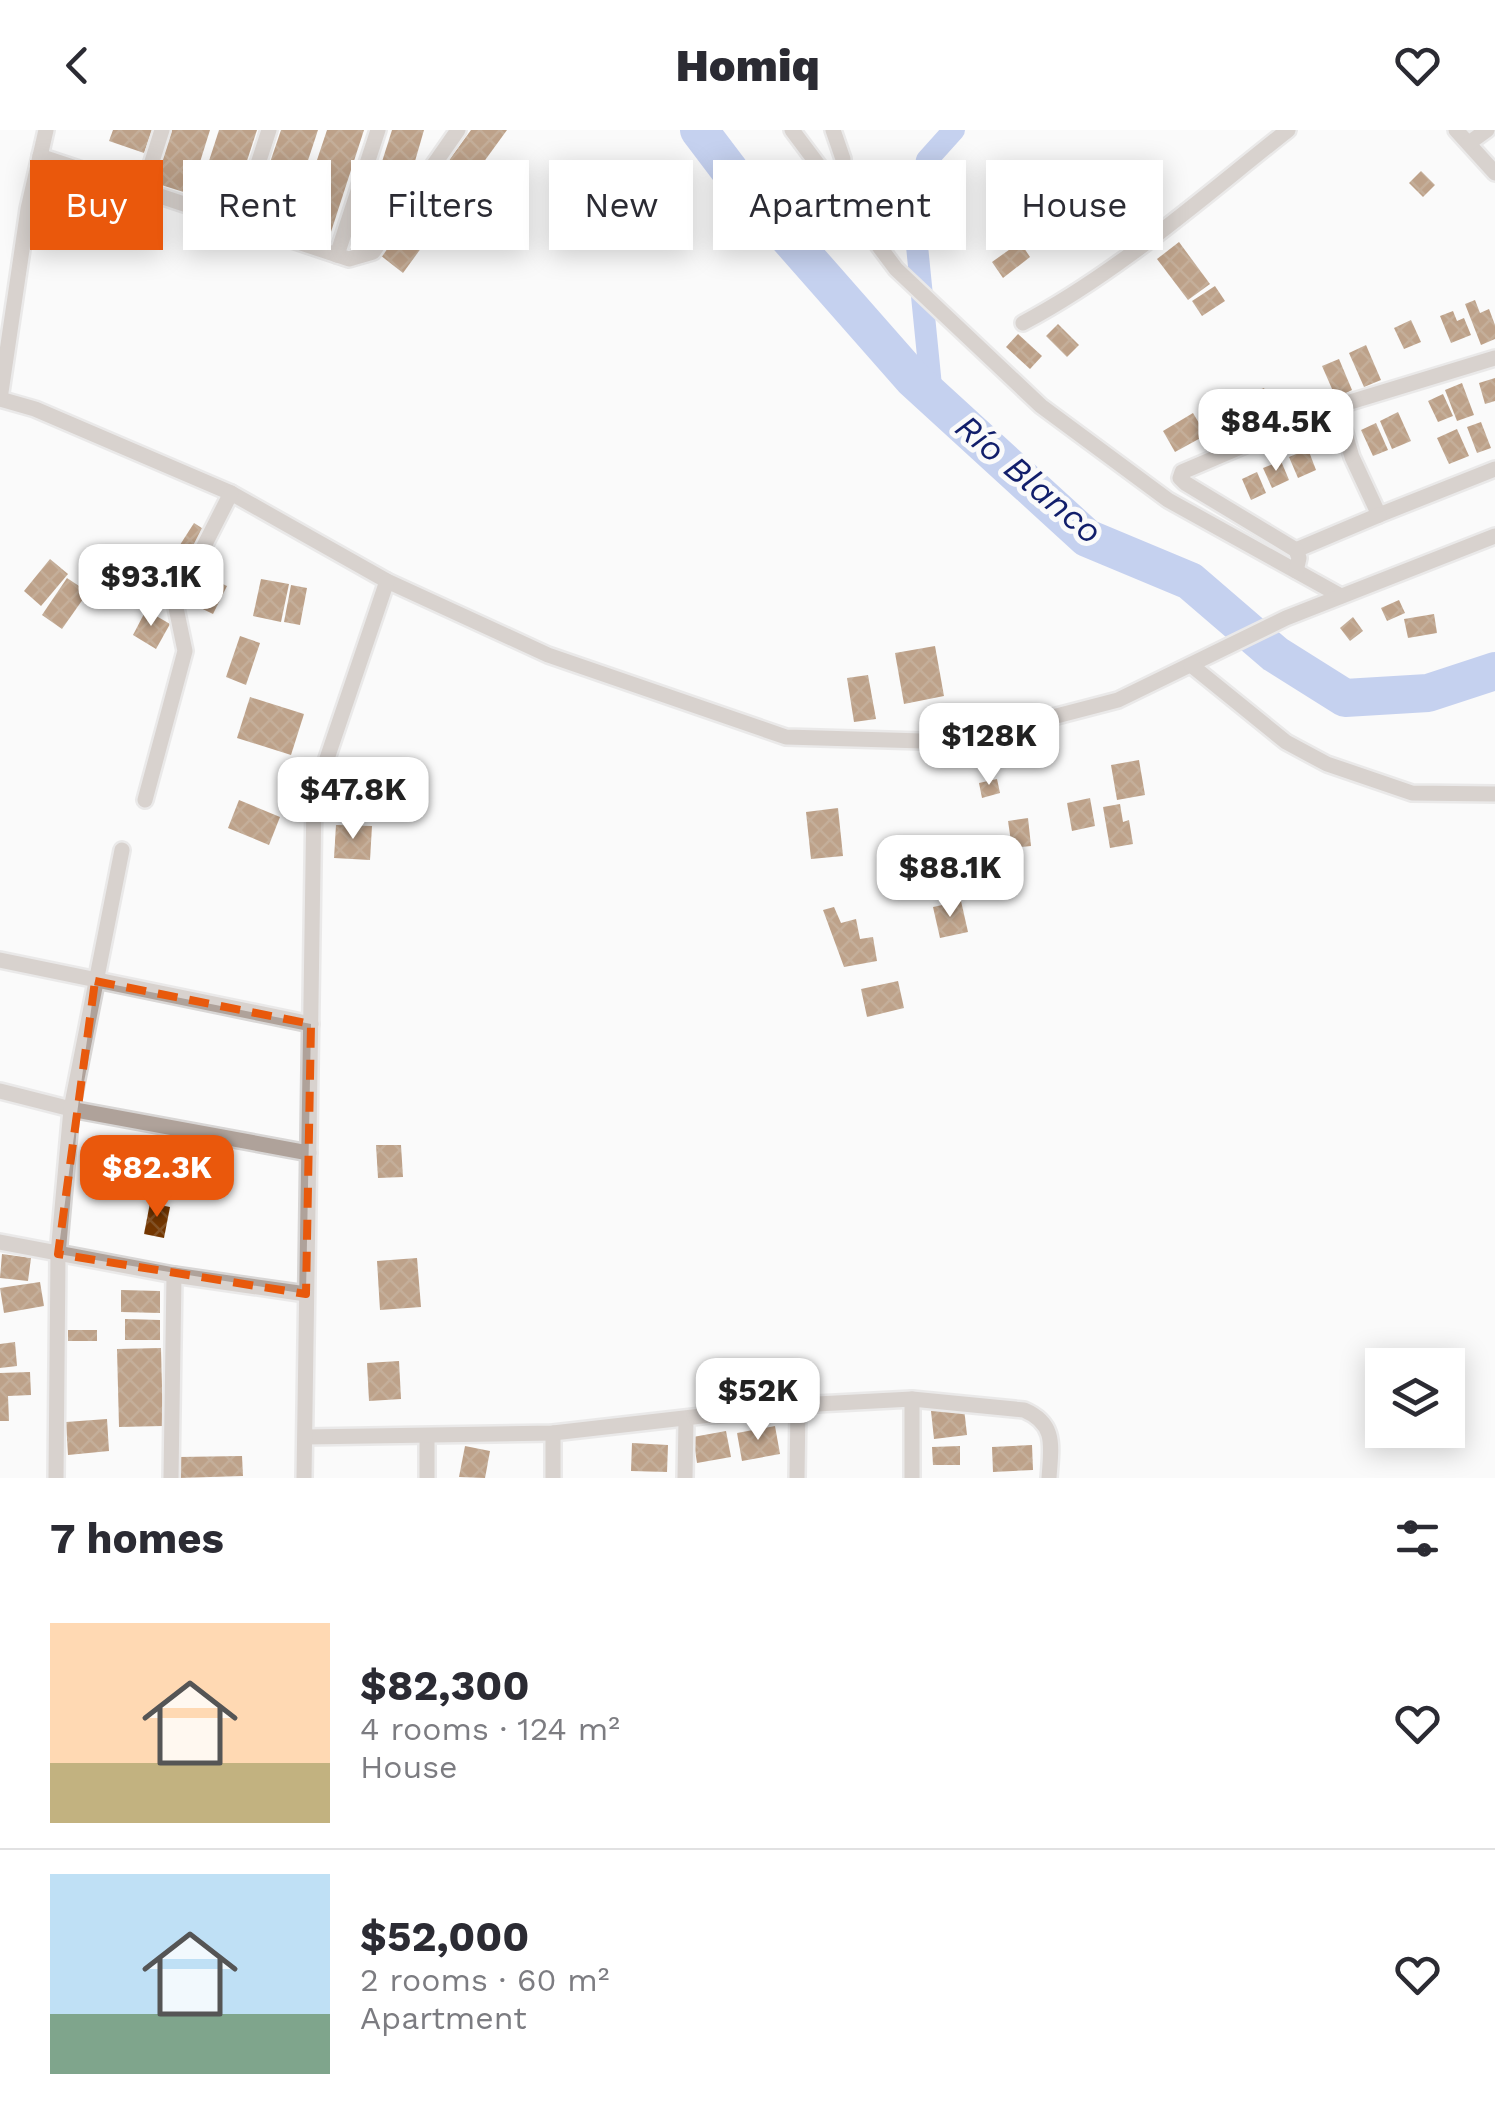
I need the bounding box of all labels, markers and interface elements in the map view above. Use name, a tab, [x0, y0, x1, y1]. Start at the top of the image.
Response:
icon: back	[50, 38, 105, 93]
icon: heart	[1390, 38, 1445, 93]
text: Homiq	[675, 39, 820, 92]
chip: Buy	[30, 160, 163, 250]
chip: Rent	[183, 160, 331, 250]
chip: Filters	[351, 160, 529, 250]
chip: New	[549, 160, 693, 250]
chip: Apartment	[713, 160, 966, 250]
chip: House	[986, 160, 1163, 250]
pin: $84.5K	[1195, 389, 1357, 474]
text: $84.5K	[1220, 402, 1332, 440]
water label: Río Blanco	[947, 406, 1111, 552]
pin: $93.1K	[70, 544, 232, 629]
text: $93.1K	[101, 557, 201, 595]
pin: $128K	[919, 703, 1059, 788]
text: $128K	[941, 716, 1037, 754]
pin: $47.8K	[272, 757, 434, 842]
text: $47.8K	[300, 770, 406, 808]
pin: $88.1K	[869, 835, 1031, 920]
text: $88.1K	[899, 848, 1001, 886]
pin: $82.3K	[76, 1135, 238, 1220]
text: $82.3K	[102, 1148, 212, 1186]
map controls	[1365, 1348, 1465, 1448]
button: layers	[1365, 1348, 1465, 1448]
pin: $52K	[699, 1358, 817, 1443]
text: $52K	[718, 1371, 798, 1409]
icon: filters	[1390, 1511, 1445, 1566]
text: 7 homes	[50, 1514, 224, 1563]
text: $82,300	[360, 1661, 529, 1710]
icon: home	[130, 1663, 250, 1783]
icon: heart	[1390, 1696, 1445, 1751]
text: 4 rooms · 124 m²	[360, 1710, 620, 1748]
text: House	[360, 1748, 458, 1786]
text: $52,000	[360, 1912, 529, 1961]
icon: home	[130, 1914, 250, 2034]
icon: heart	[1390, 1947, 1445, 2002]
text: 2 rooms · 60 m²	[360, 1961, 609, 1999]
text: Apartment	[360, 1999, 527, 2037]

